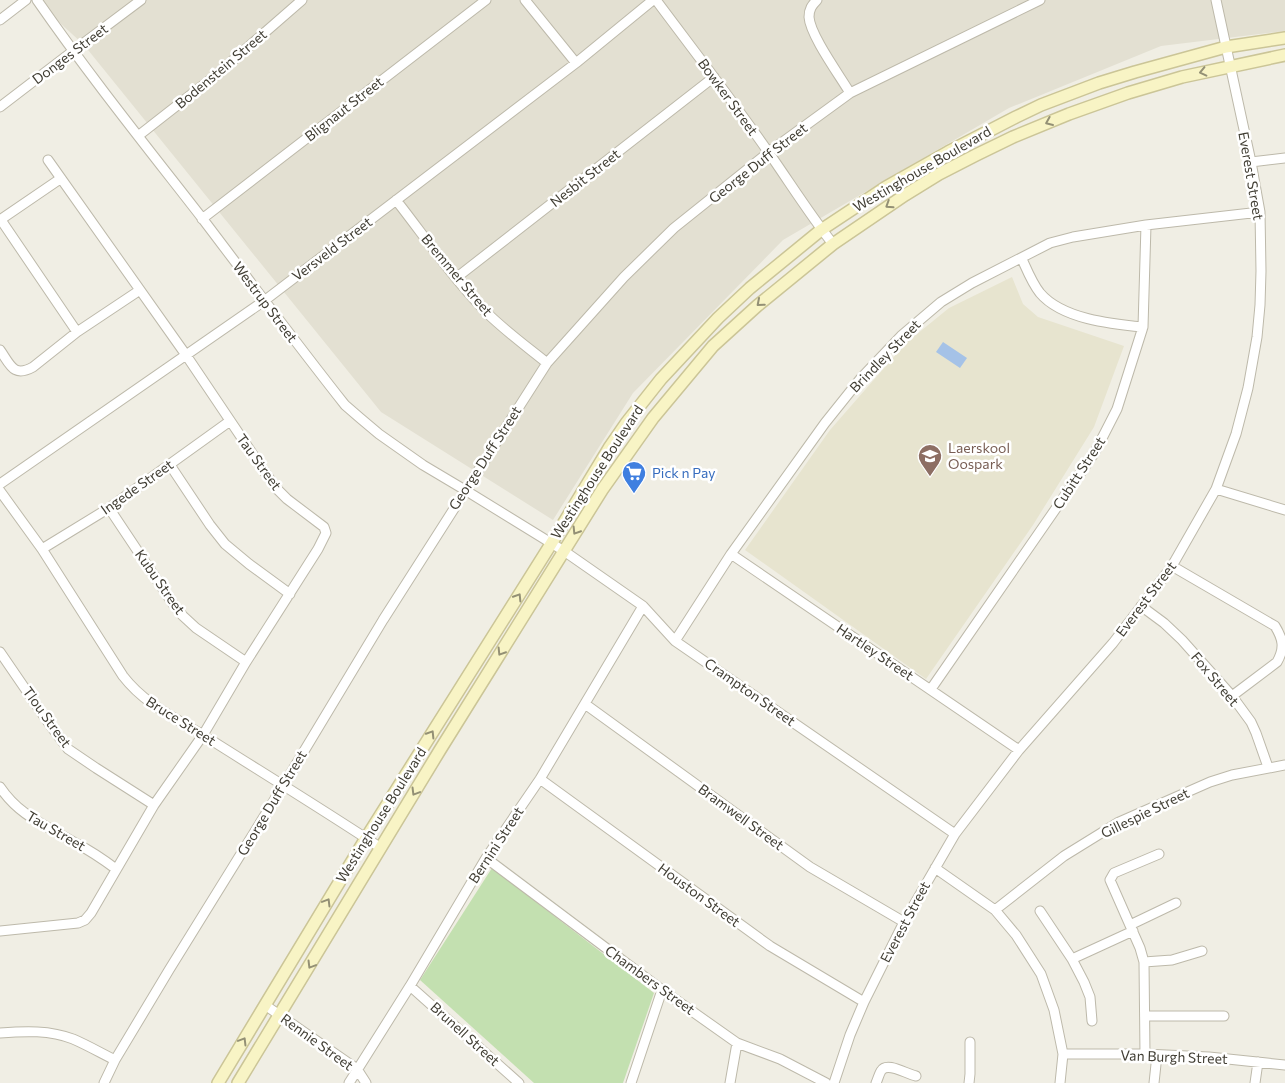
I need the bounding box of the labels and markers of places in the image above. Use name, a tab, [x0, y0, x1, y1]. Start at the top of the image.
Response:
place label: Laerskool Oospark	[948, 439, 1010, 472]
school or university icon: Laerskool Oospark	[917, 443, 943, 477]
supermarket icon: Pick n Pay	[621, 460, 647, 494]
place label: Pick n Pay	[652, 464, 715, 481]

